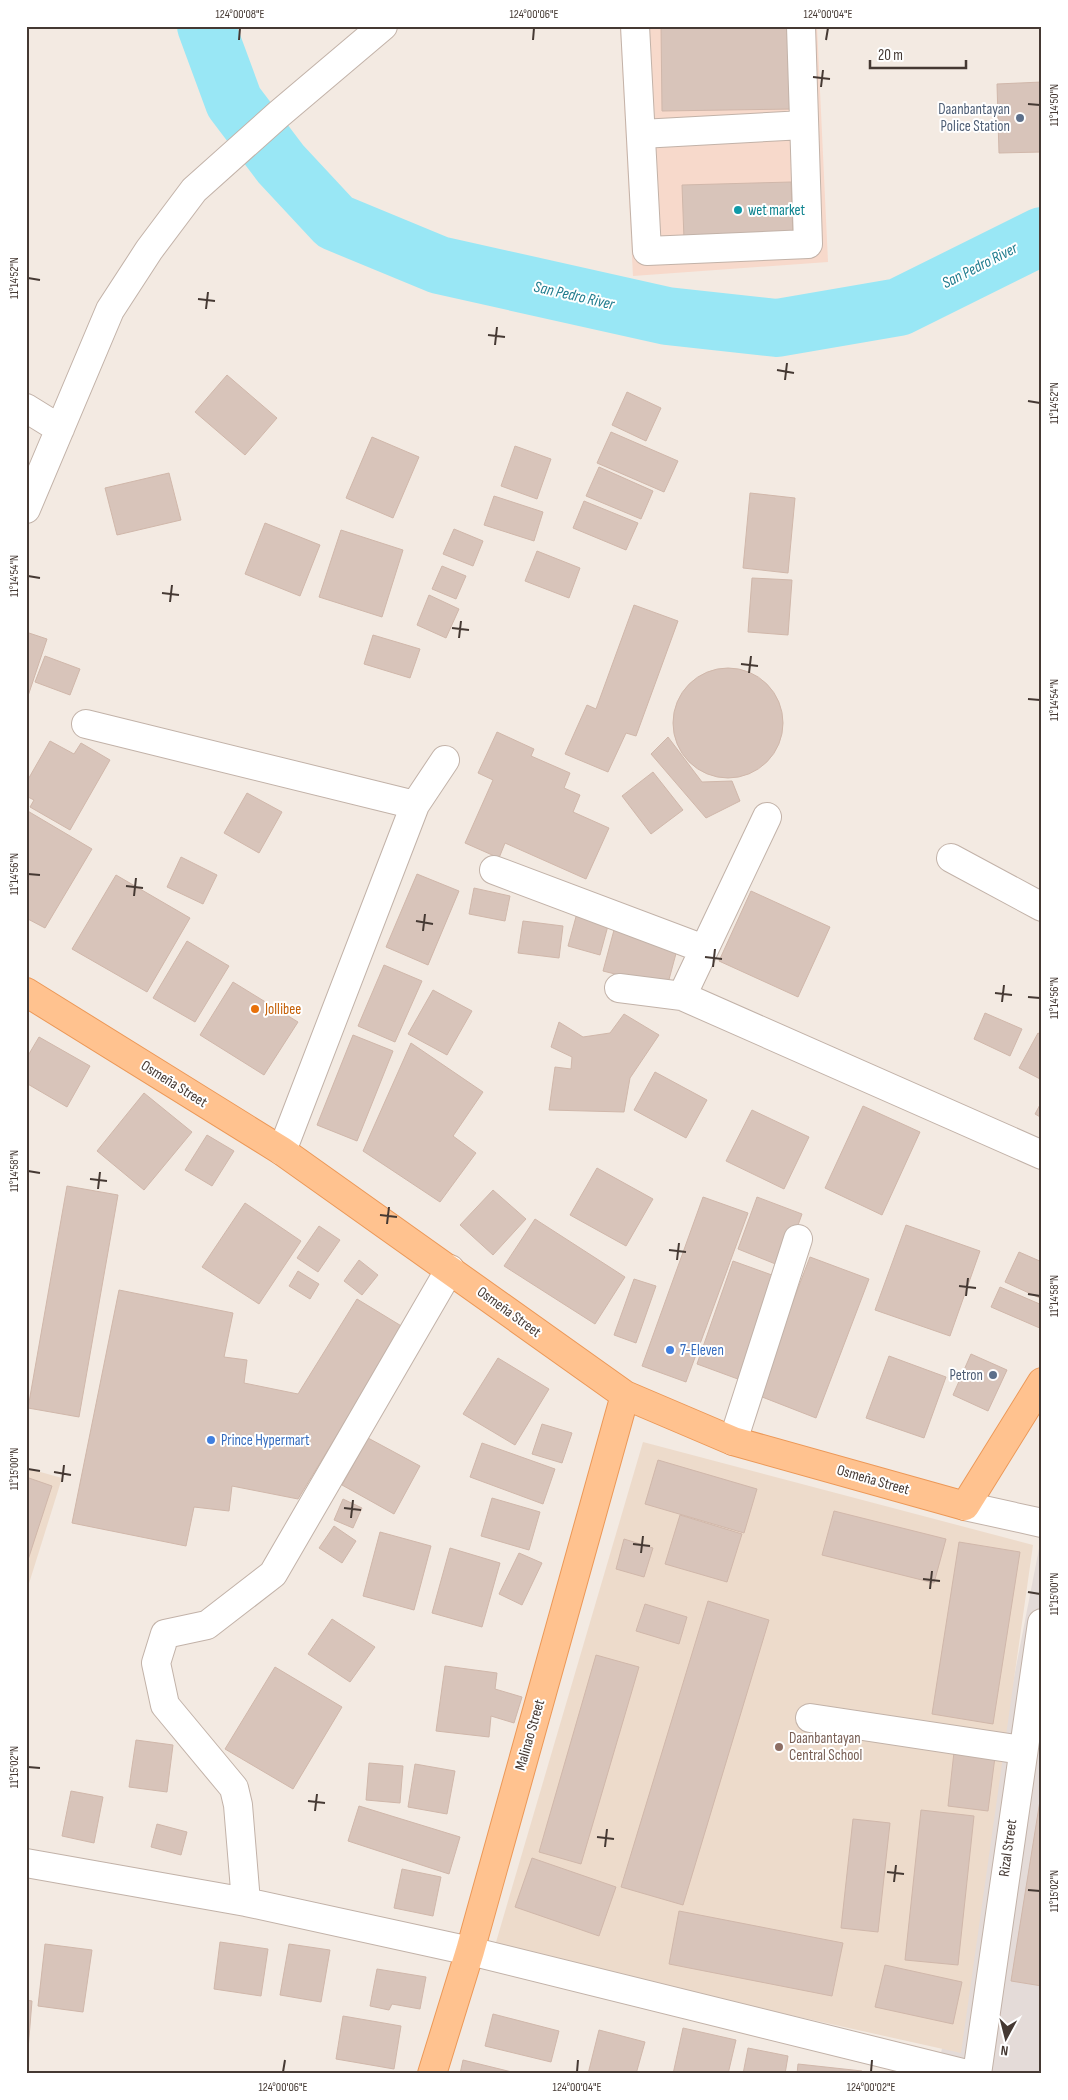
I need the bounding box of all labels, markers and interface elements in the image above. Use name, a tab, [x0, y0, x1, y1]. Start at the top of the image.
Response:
text: 124°00'08"E	[216, 7, 265, 22]
text: 124°00'06"E	[510, 7, 559, 22]
text: 124°00'04"E	[804, 7, 852, 22]
scale bar	[870, 38, 967, 70]
text: 20 m	[878, 46, 903, 65]
text: 11°14'50"N	[1047, 84, 1062, 126]
place label: Daanbantayan Police Station	[938, 100, 1010, 136]
marker: Daanbantayan Police Station	[1014, 112, 1026, 124]
place label: wet market	[748, 201, 805, 220]
marker: wet market	[732, 204, 744, 216]
water label: San Pedro River	[939, 239, 1021, 293]
text: 11°14'52"N	[7, 257, 22, 299]
water label: San Pedro River	[532, 278, 617, 315]
text: 11°14'52"N	[1047, 382, 1062, 424]
text: 11°14'54"N	[7, 555, 22, 597]
text: 11°14'54"N	[1047, 679, 1062, 721]
text: 11°14'56"N	[7, 853, 22, 895]
text: 11°14'56"N	[1047, 977, 1062, 1019]
place label: Jollibee	[264, 1000, 301, 1019]
marker: Jollibee	[249, 1003, 261, 1015]
street label: Osmeña Street	[137, 1056, 211, 1112]
text: 11°14'58"N	[7, 1150, 22, 1192]
text: 11°14'58"N	[1047, 1275, 1062, 1317]
street label: Osmeña Street	[473, 1282, 545, 1342]
place label: 7-Eleven	[680, 1341, 724, 1360]
marker: 7-Eleven	[664, 1344, 676, 1356]
place label: Petron	[949, 1366, 983, 1385]
marker: Petron	[987, 1369, 999, 1381]
place label: Prince Hypermart	[221, 1431, 310, 1450]
marker: Prince Hypermart	[205, 1434, 217, 1446]
text: 11°15'00"N	[7, 1448, 22, 1490]
street label: Osmeña Street	[834, 1461, 912, 1500]
text: 11°15'00"N	[1047, 1573, 1062, 1615]
street label: Malinao Street	[511, 1697, 549, 1773]
place label: Daanbantayan Central School	[789, 1729, 862, 1765]
marker: Daanbantayan Central School	[773, 1741, 785, 1753]
text: 11°15'02"N	[7, 1746, 22, 1788]
street label: Rizal Street	[995, 1818, 1021, 1878]
text: 11°15'02"N	[1047, 1870, 1062, 1912]
north arrow	[980, 2012, 1030, 2062]
text: N	[1000, 2042, 1009, 2059]
text: 124°00'06"E	[259, 2080, 308, 2095]
text: 124°00'04"E	[553, 2080, 601, 2095]
text: 124°00'02"E	[847, 2080, 895, 2095]

